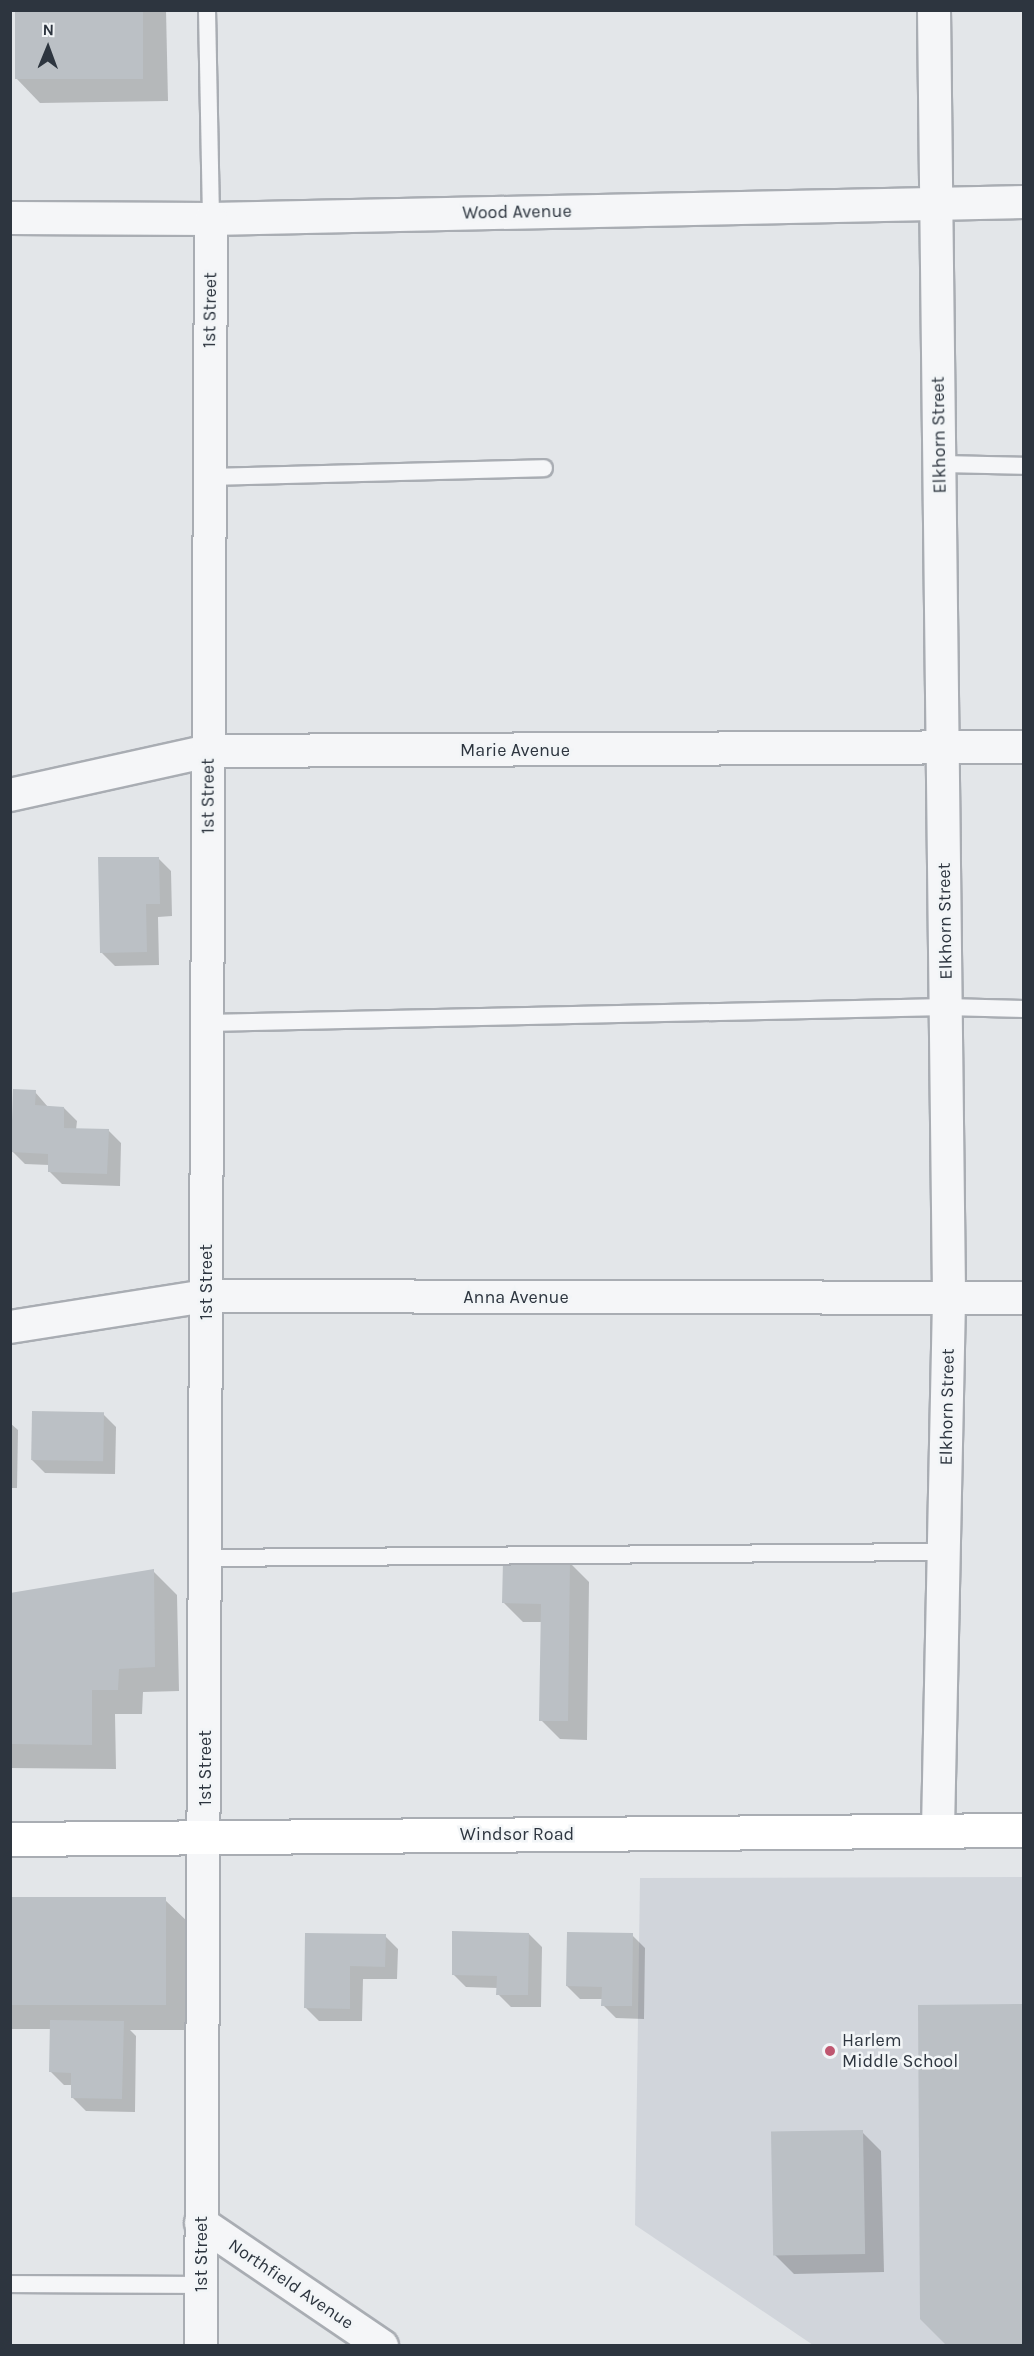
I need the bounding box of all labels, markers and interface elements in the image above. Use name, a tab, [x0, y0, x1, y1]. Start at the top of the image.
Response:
north arrow	[18, 18, 78, 78]
text: N	[42, 20, 54, 39]
street label: Wood Avenue	[462, 200, 572, 224]
street label: 1st Street	[199, 272, 221, 348]
street label: Elkhorn Street	[927, 376, 951, 494]
street label: Marie Avenue	[460, 739, 570, 761]
street label: 1st Street	[197, 758, 219, 834]
street label: Elkhorn Street	[933, 862, 957, 980]
street label: 1st Street	[195, 1244, 217, 1320]
street label: Anna Avenue	[463, 1286, 569, 1308]
street label: Elkhorn Street	[935, 1348, 959, 1466]
street label: 1st Street	[194, 1730, 216, 1806]
street label: Windsor Road	[460, 1823, 574, 1845]
place label: Harlem Middle School	[842, 2030, 958, 2072]
marker: Harlem Middle School	[823, 2044, 837, 2058]
street label: 1st Street	[190, 2216, 212, 2292]
street label: Northfield Avenue	[224, 2234, 358, 2334]

